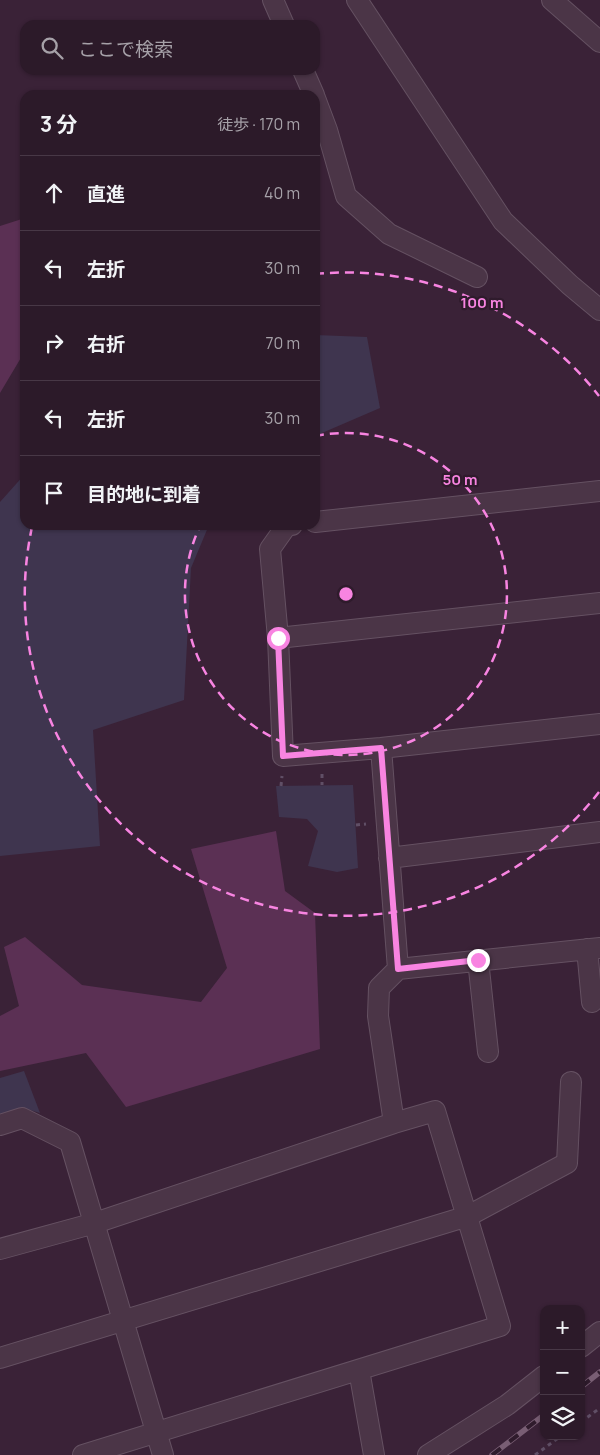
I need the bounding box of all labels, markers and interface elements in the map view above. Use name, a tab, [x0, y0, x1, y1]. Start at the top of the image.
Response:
search box	[20, 20, 320, 75]
icon: search	[38, 34, 66, 62]
text: ここで検索	[78, 36, 173, 62]
text: 3 分	[40, 110, 77, 138]
text: 徒歩 · 170 m	[217, 113, 300, 135]
icon: ahead	[40, 179, 68, 207]
text: 直進	[87, 181, 125, 207]
text: 40 m	[264, 182, 300, 204]
icon: left	[40, 254, 68, 282]
text: 左折	[87, 256, 125, 282]
text: 30 m	[265, 257, 300, 279]
text: 100 m	[461, 292, 503, 313]
icon: right	[40, 329, 68, 357]
text: 右折	[87, 331, 125, 357]
text: 70 m	[265, 332, 300, 354]
icon: left	[40, 404, 68, 432]
text: 左折	[87, 406, 125, 432]
text: 30 m	[265, 407, 300, 429]
text: 50 m	[442, 469, 478, 490]
icon: arrive	[40, 479, 68, 507]
text: 目的地に到着	[87, 481, 201, 507]
centre of rings	[337, 585, 355, 603]
route start	[267, 627, 290, 650]
route end	[467, 949, 490, 972]
map controls	[540, 1305, 585, 1440]
button: +	[540, 1305, 585, 1350]
button: −	[540, 1350, 585, 1395]
button: layers	[540, 1395, 585, 1440]

